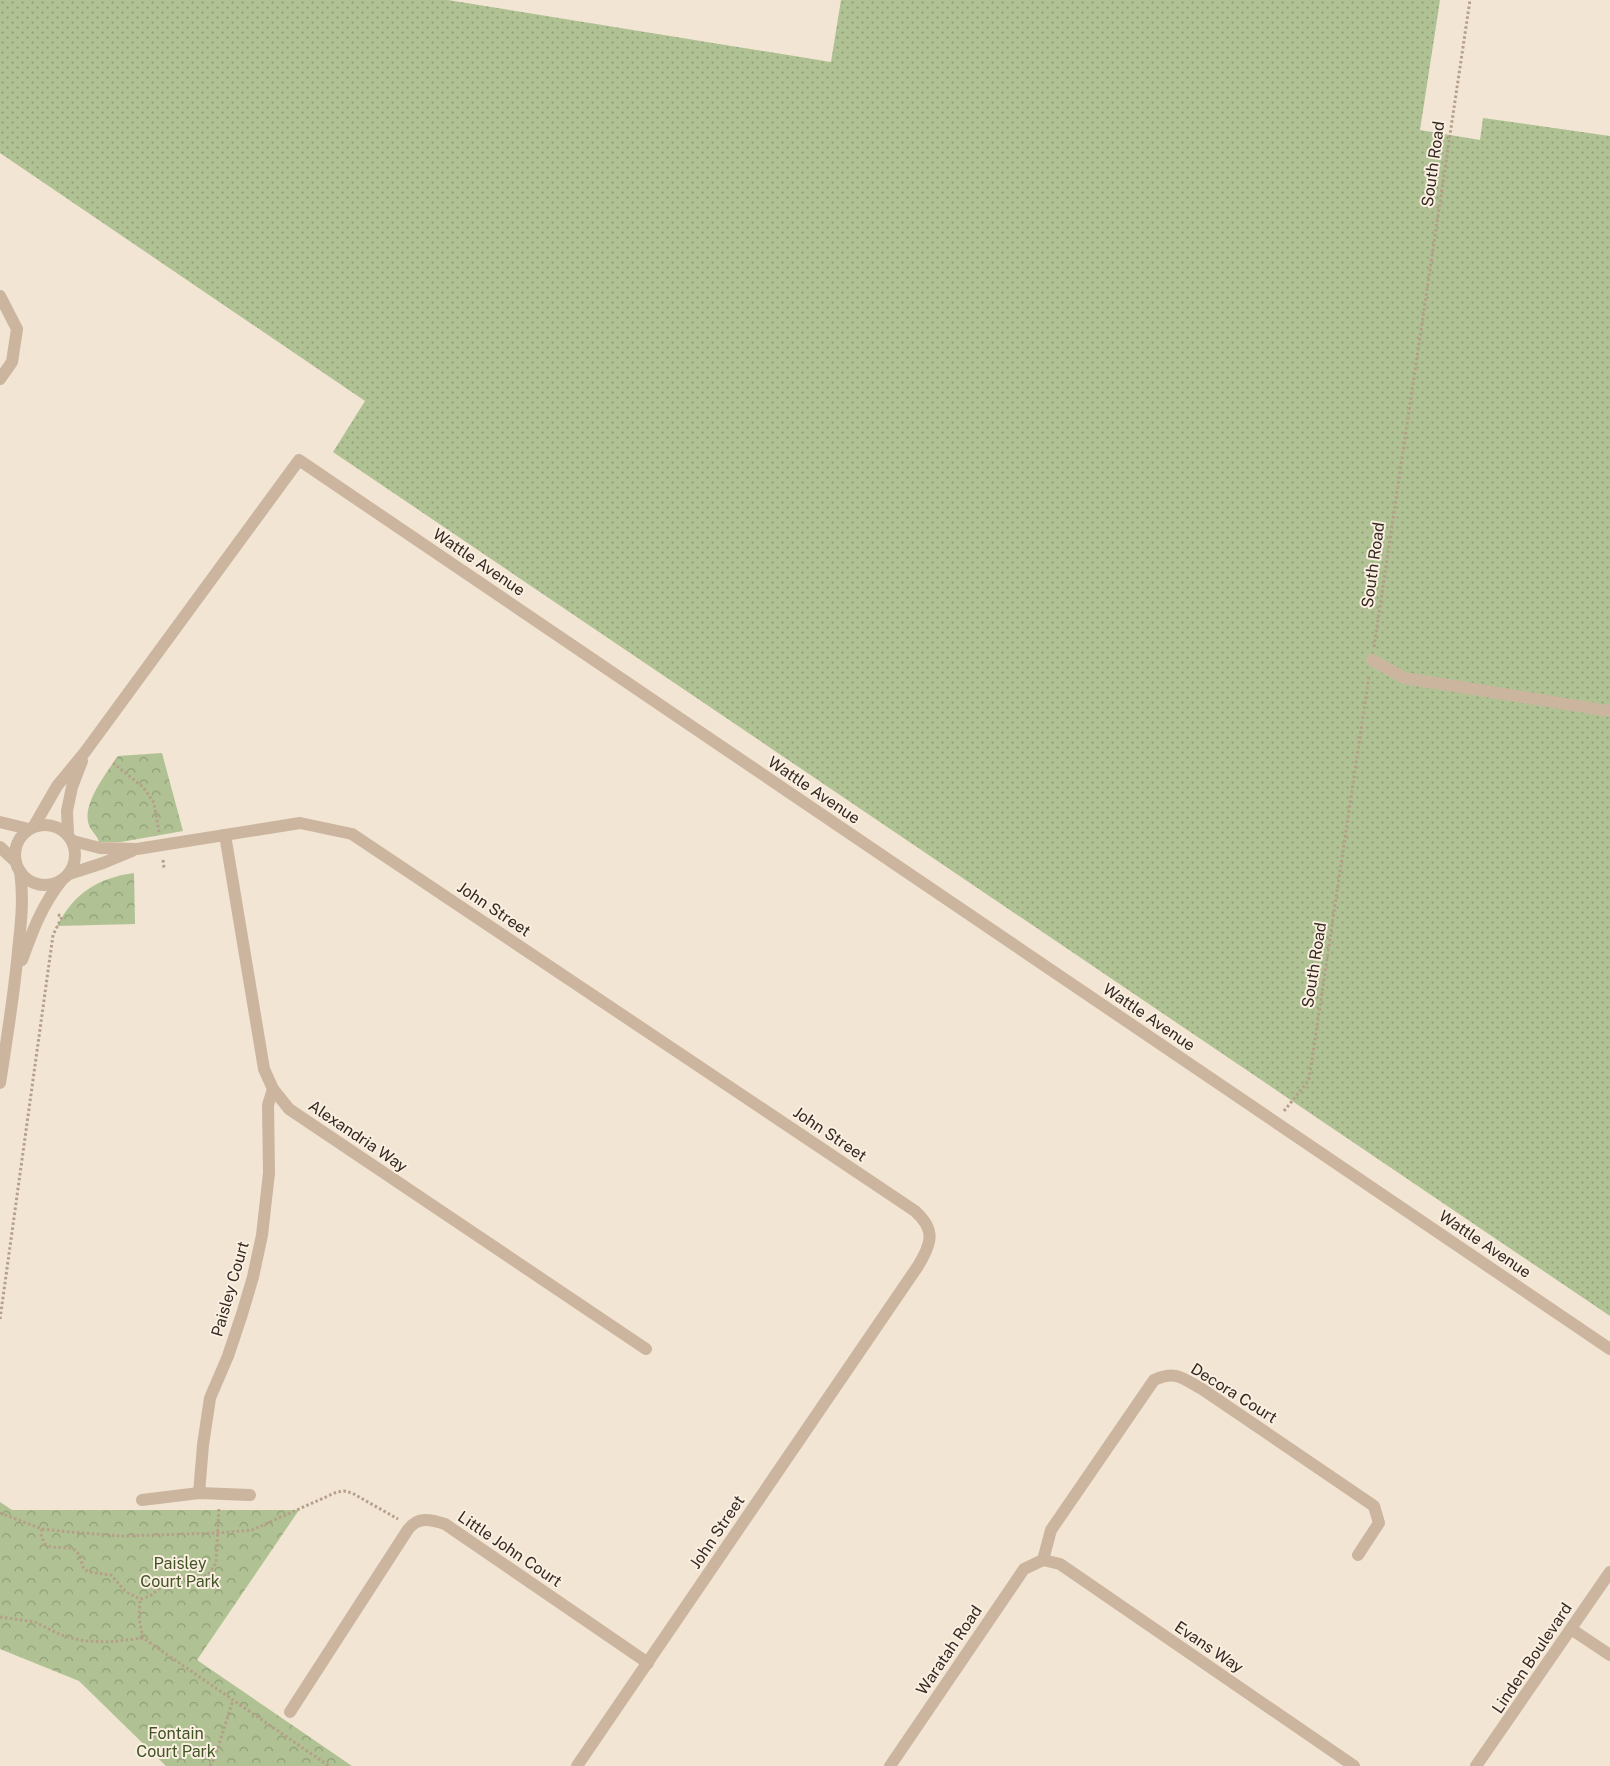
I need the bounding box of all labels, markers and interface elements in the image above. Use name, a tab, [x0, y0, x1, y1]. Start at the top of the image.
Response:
street label: South Road	[1418, 120, 1448, 208]
street label: South Road	[1358, 521, 1388, 609]
street label: Wattle Avenue	[429, 524, 529, 600]
street label: Wattle Avenue	[764, 752, 864, 828]
street label: John Street	[454, 878, 534, 940]
street label: South Road	[1298, 921, 1330, 1009]
street label: Wattle Avenue	[1099, 979, 1199, 1055]
street label: Alexandria Way	[305, 1096, 411, 1176]
street label: John Street	[790, 1103, 870, 1165]
street label: Wattle Avenue	[1435, 1206, 1535, 1282]
street label: Paisley Court	[207, 1239, 253, 1339]
street label: Decora Court	[1187, 1359, 1281, 1427]
street label: John Street	[686, 1492, 748, 1572]
street label: Little John Court	[454, 1507, 566, 1591]
park label: Paisley Court Park	[140, 1554, 220, 1591]
street label: Linden Boulevard	[1488, 1599, 1576, 1717]
street label: Waratah Road	[912, 1602, 986, 1698]
street label: Evans Way	[1171, 1617, 1247, 1677]
park label: Fontain Court Park	[136, 1724, 216, 1761]

